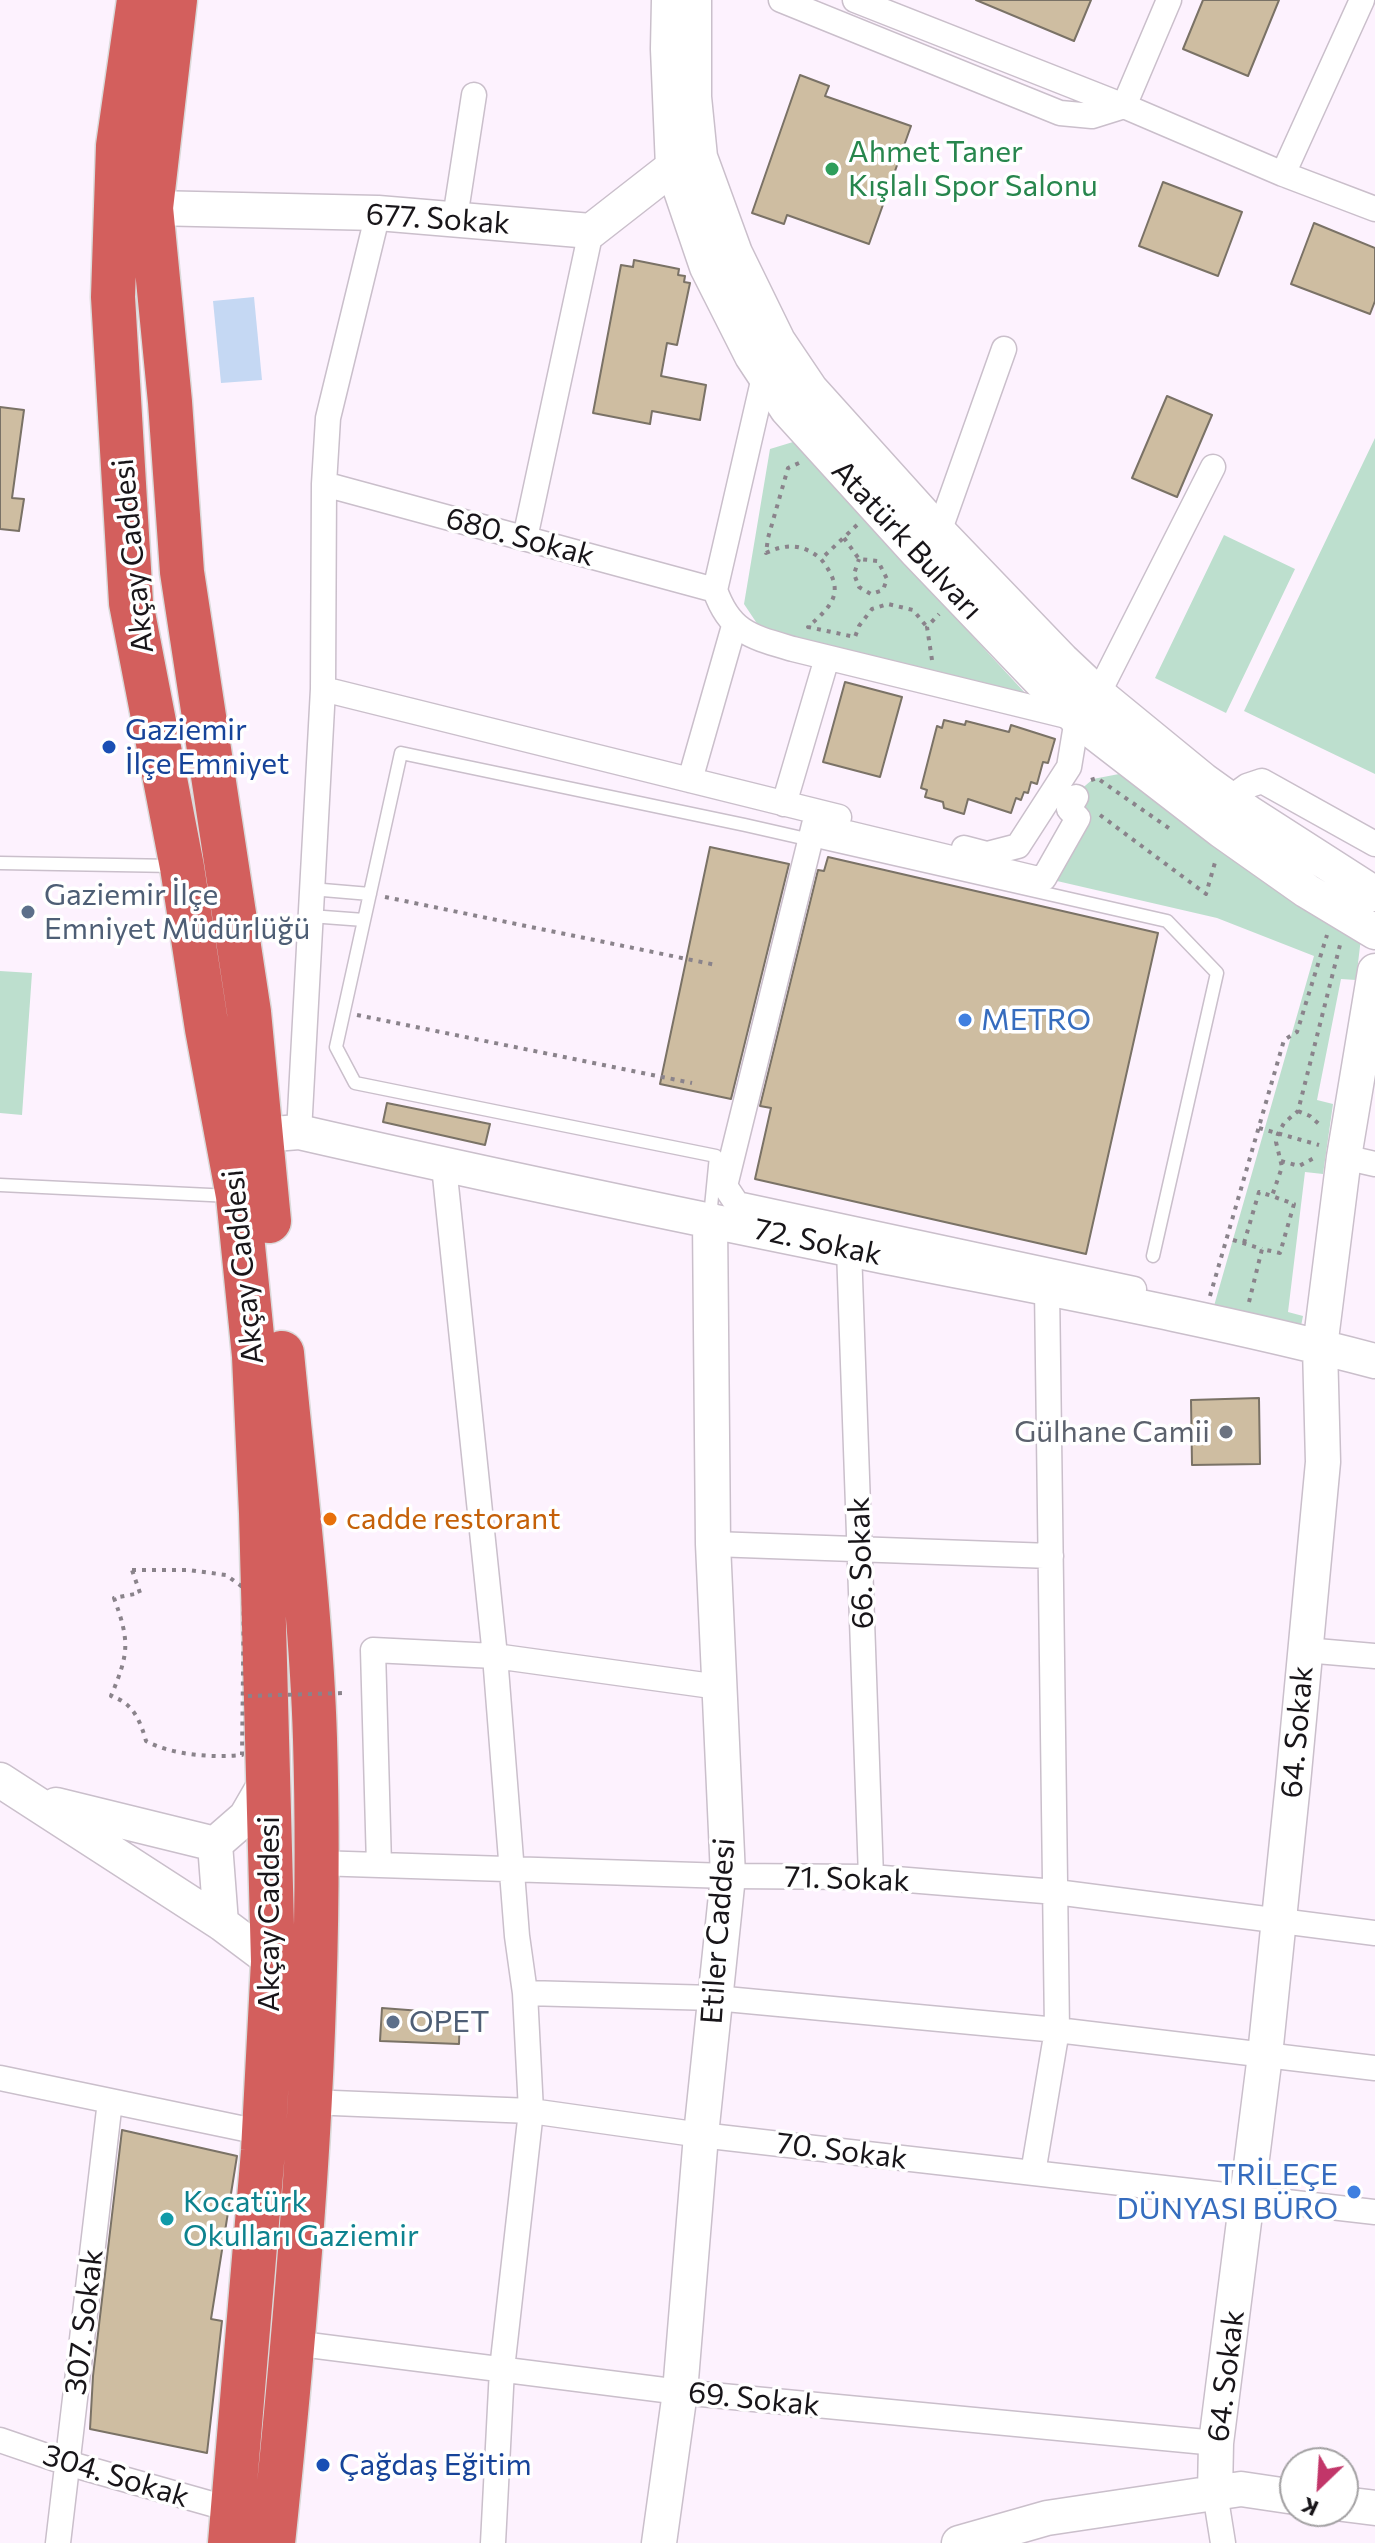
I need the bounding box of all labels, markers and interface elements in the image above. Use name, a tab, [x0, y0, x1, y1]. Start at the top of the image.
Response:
place label: Ahmet Taner Kışlalı Spor Salonu	[848, 134, 1098, 204]
marker: Ahmet Taner Kışlalı Spor Salonu	[823, 160, 841, 178]
street label: 677. Sokak	[365, 196, 511, 242]
street label: Atatürk Bulvarı	[824, 453, 990, 627]
street label: Akçay Caddesi	[105, 457, 161, 655]
street label: 680. Sokak	[442, 500, 598, 574]
place label: Gaziemir İlçe Emniyet	[125, 712, 289, 782]
marker: Gaziemir İlçe Emniyet	[100, 738, 118, 756]
place label: Gaziemir İlçe Emniyet Müdürlüğü	[44, 877, 310, 948]
marker: Gaziemir İlçe Emniyet Müdürlüğü	[19, 903, 37, 921]
place label: METRO	[981, 1002, 1091, 1038]
marker: METRO	[956, 1011, 974, 1029]
street label: Akçay Caddesi	[215, 1168, 271, 1366]
street label: 72. Sokak	[751, 1211, 885, 1273]
place label: Gülhane Camii	[1014, 1414, 1210, 1450]
marker: Gülhane Camii	[1217, 1423, 1235, 1441]
street label: 66. Sokak	[841, 1496, 881, 1630]
place label: cadde restorant	[346, 1501, 560, 1537]
marker: cadde restorant	[321, 1510, 339, 1528]
street label: 64. Sokak	[1273, 1664, 1321, 1800]
street label: Akçay Caddesi	[251, 1816, 287, 2012]
street label: Etiler Caddesi	[694, 1837, 742, 2025]
street label: 71. Sokak	[784, 1859, 910, 1899]
place label: OPET	[409, 2004, 489, 2040]
marker: OPET	[384, 2013, 402, 2031]
street label: 70. Sokak	[775, 2125, 909, 2177]
place label: TRİLEÇE DÜNYASI BÜRO	[1117, 2157, 1338, 2228]
marker: TRİLEÇE DÜNYASI BÜRO	[1345, 2183, 1363, 2201]
place label: Kocatürk Okulları Gaziemir	[183, 2184, 419, 2254]
marker: Kocatürk Okulları Gaziemir	[158, 2210, 176, 2228]
street label: 307. Sokak	[57, 2247, 111, 2397]
street label: 64. Sokak	[1200, 2308, 1252, 2444]
street label: 69. Sokak	[686, 2374, 822, 2424]
street label: 304. Sokak	[39, 2437, 193, 2515]
place label: Çağdaş Eğitim	[339, 2447, 532, 2483]
north arrow	[1279, 2447, 1359, 2527]
marker: Çağdaş Eğitim	[314, 2456, 332, 2474]
text: K	[1297, 2492, 1322, 2523]

